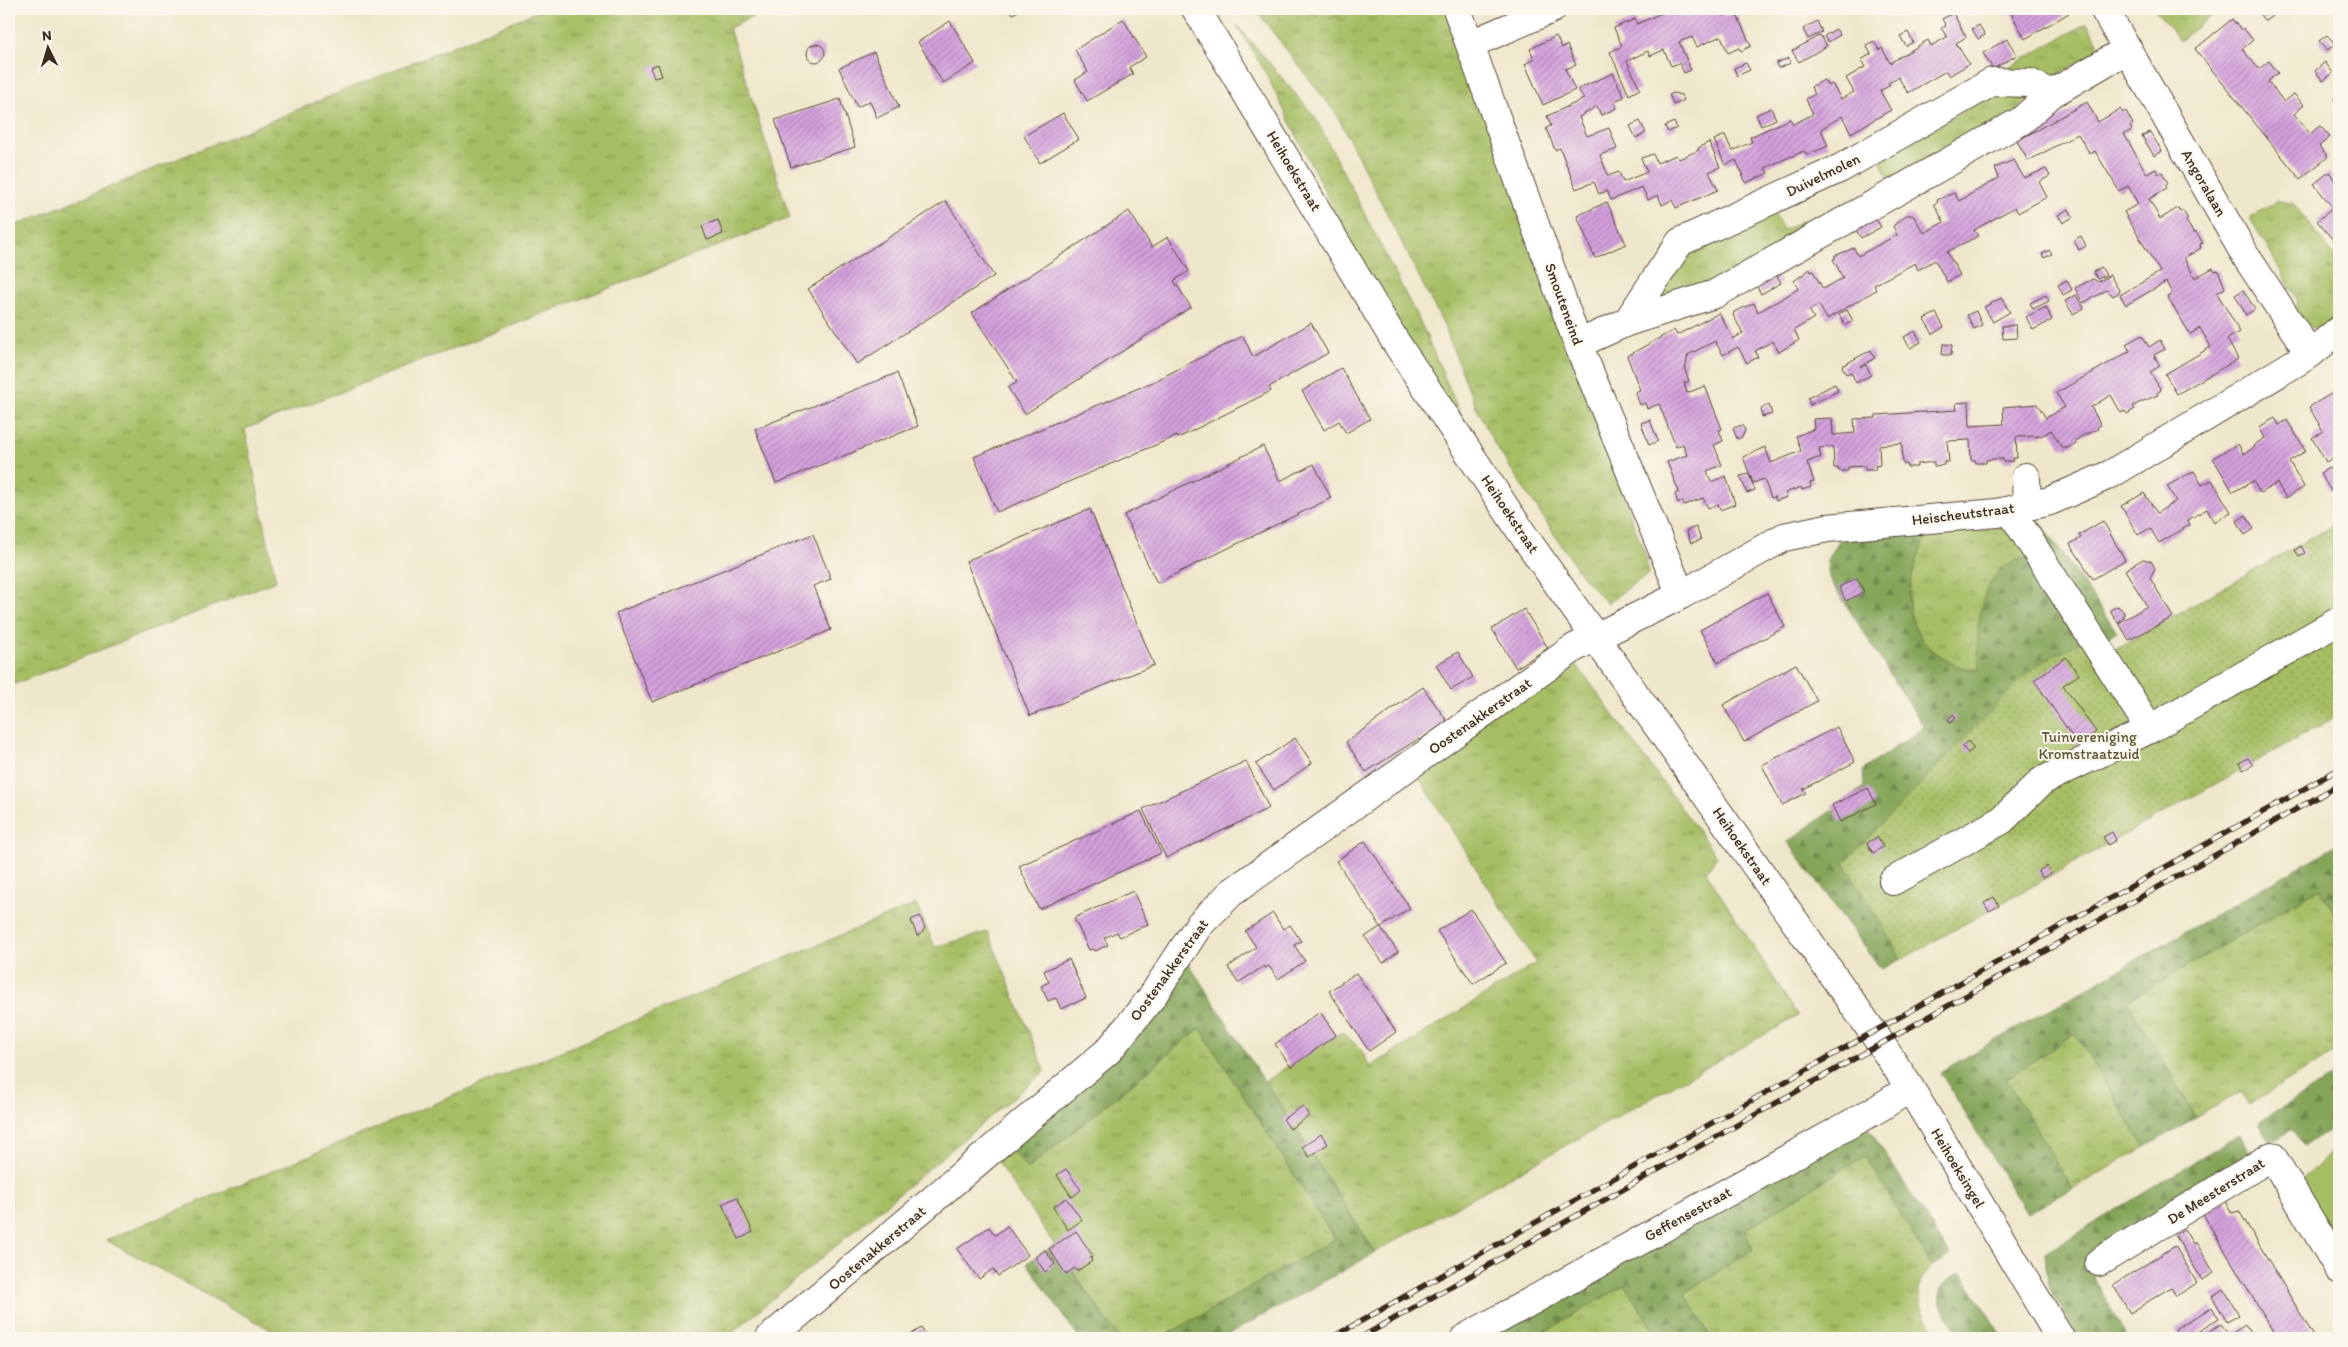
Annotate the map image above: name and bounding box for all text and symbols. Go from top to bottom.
north arrow [22,22,72,72]
text: N [41,27,52,44]
street label: Heihoekstraat [1263,127,1325,215]
street label: Angoralaan [2178,146,2230,220]
street label: Duivelmolen [1783,149,1863,201]
street label: Smouteneind [1541,261,1587,347]
street label: Heihoekstraat [1477,471,1543,557]
street label: Heischeutstraat [1911,499,2016,529]
street label: Oostenakkerstraat [1425,674,1535,758]
park label: Tuinvereniging Kromstraatzuid [2038,728,2140,763]
street label: Heihoekstraat [1709,804,1776,889]
street label: Oostenakkerstraat [1126,915,1212,1025]
street label: Heihoeksingel [1927,1125,1989,1212]
street label: De Meesterstraat [2164,1154,2268,1228]
street label: Geffensestraat [1641,1182,1735,1245]
street label: Oostenakkerstraat [825,1202,930,1294]

